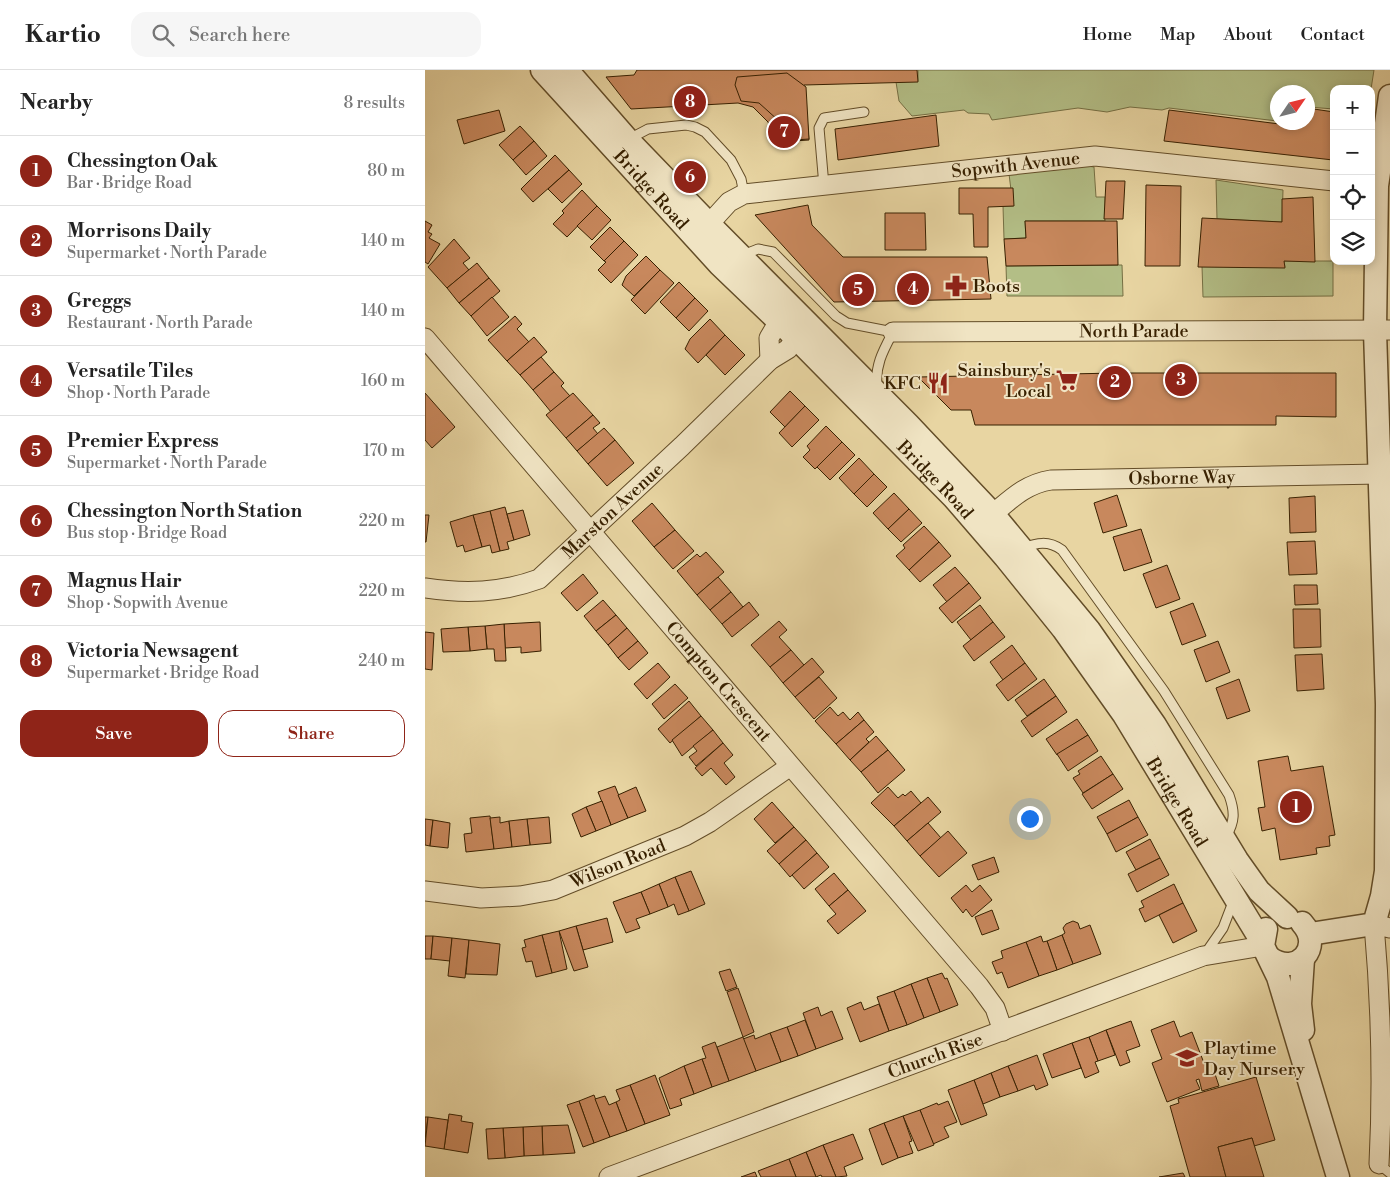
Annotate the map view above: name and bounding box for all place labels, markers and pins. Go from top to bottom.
pin: 8 [674,83,706,121]
pin: 7 [768,113,800,151]
pin: 6 [674,158,706,196]
pin: 4 [897,270,929,308]
pin: 5 [842,271,874,309]
pharmacy icon: Boots [943,273,969,299]
place label: Boots [972,275,1020,298]
place label: Sainsbury's Local [957,359,1052,403]
pin: 3 [1165,361,1197,399]
pin: 2 [1099,363,1131,401]
supermarket icon: Sainsbury's Local [1054,367,1080,393]
restaurant icon: KFC [925,370,951,396]
place label: KFC [884,372,921,395]
pin: 1 [1280,788,1312,826]
place label: Playtime Day Nursery [1204,1037,1305,1081]
school or university icon: Playtime Day Nursery [1174,1045,1200,1071]

